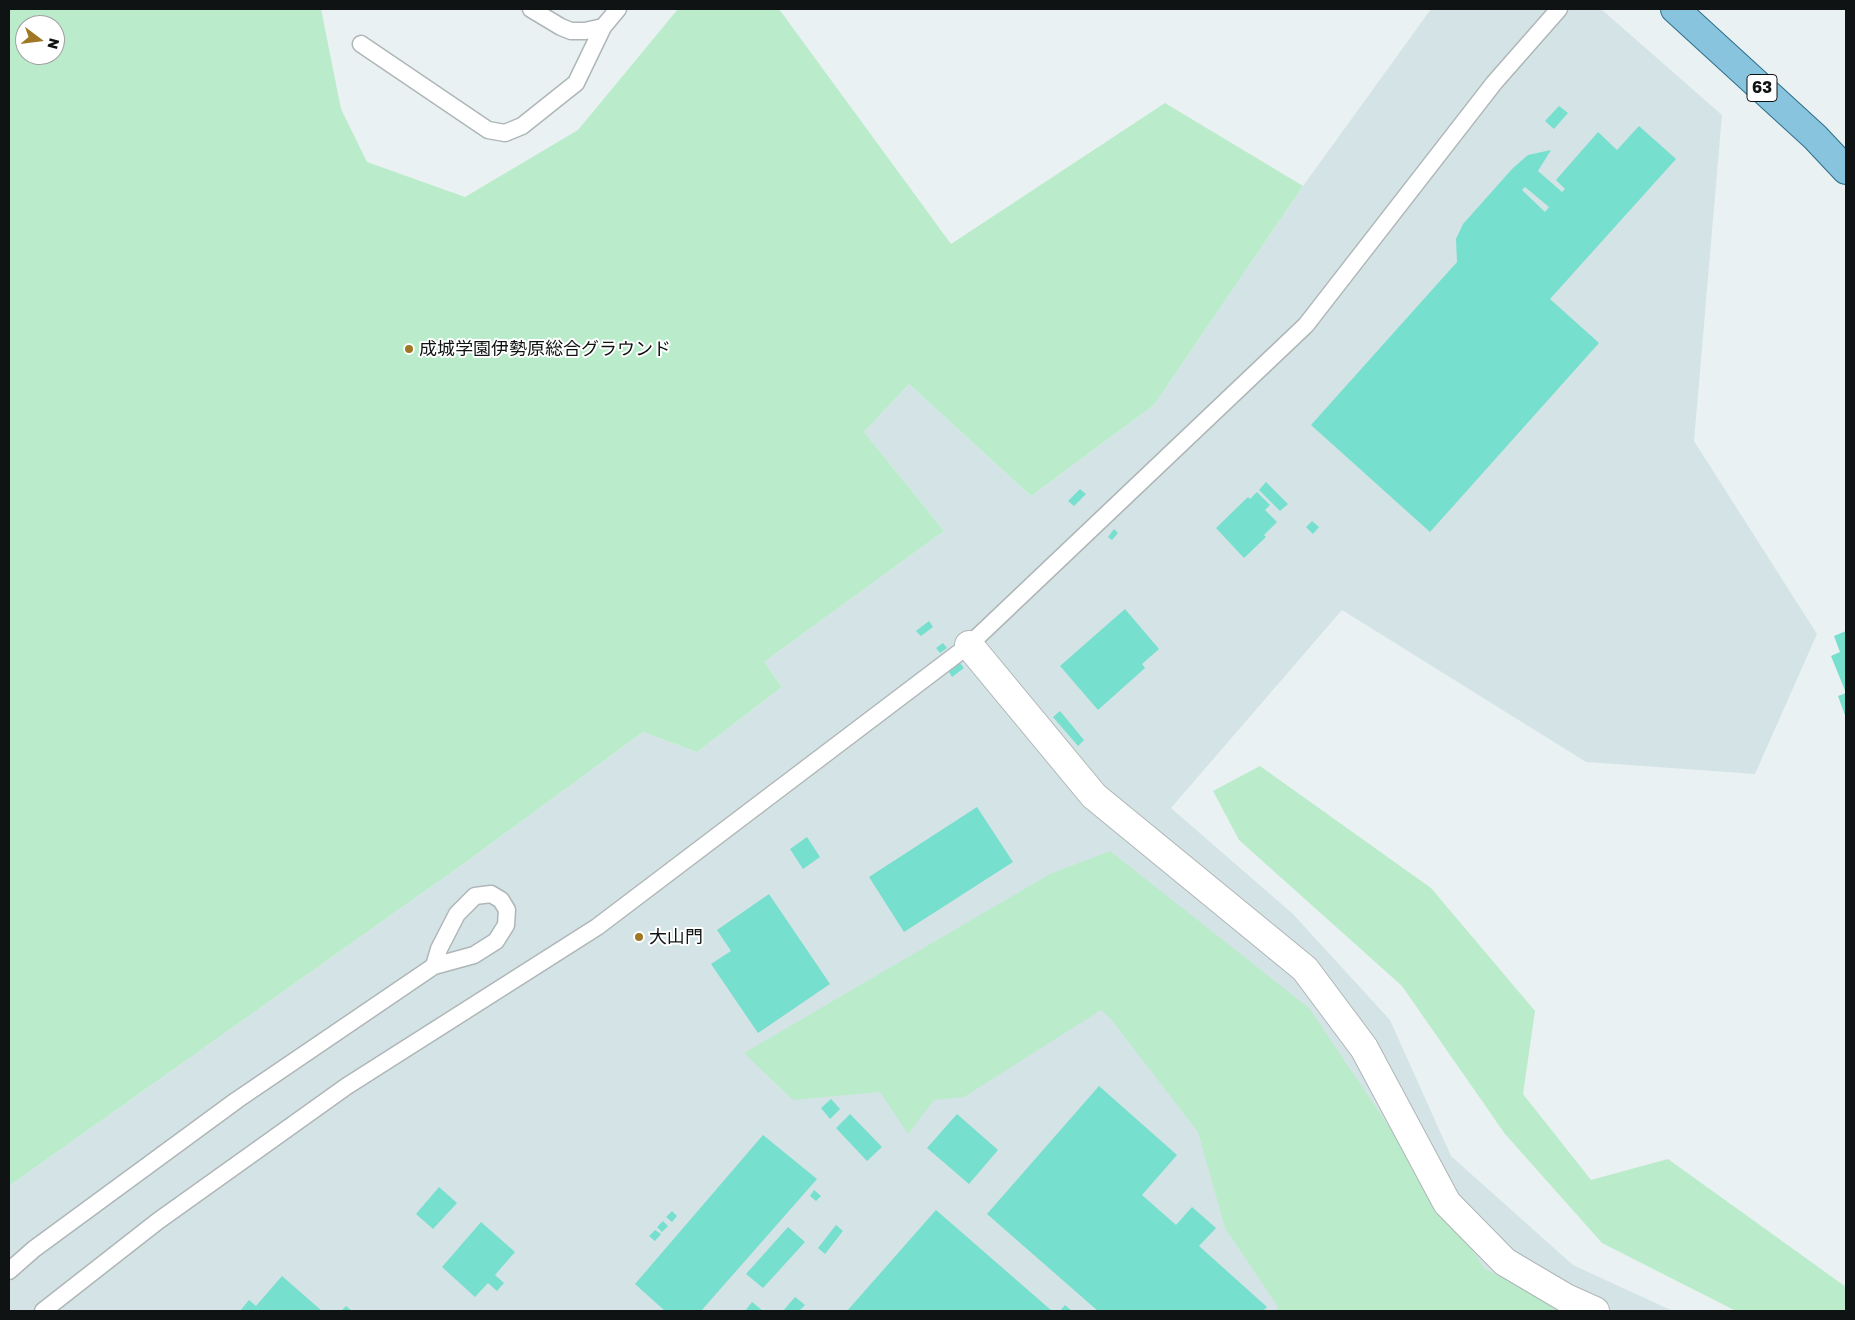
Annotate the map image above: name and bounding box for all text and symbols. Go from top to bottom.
north arrow [15,15,65,65]
text: N [44,36,64,51]
road number: 63 [1747,75,1777,102]
place label: 成城学園伊勢原総合グラウンド [419,338,671,360]
marker: 成城学園伊勢原総合グラウンド [403,343,415,355]
place label: 大山門 [649,926,703,948]
marker: 大山門 [633,931,645,943]

